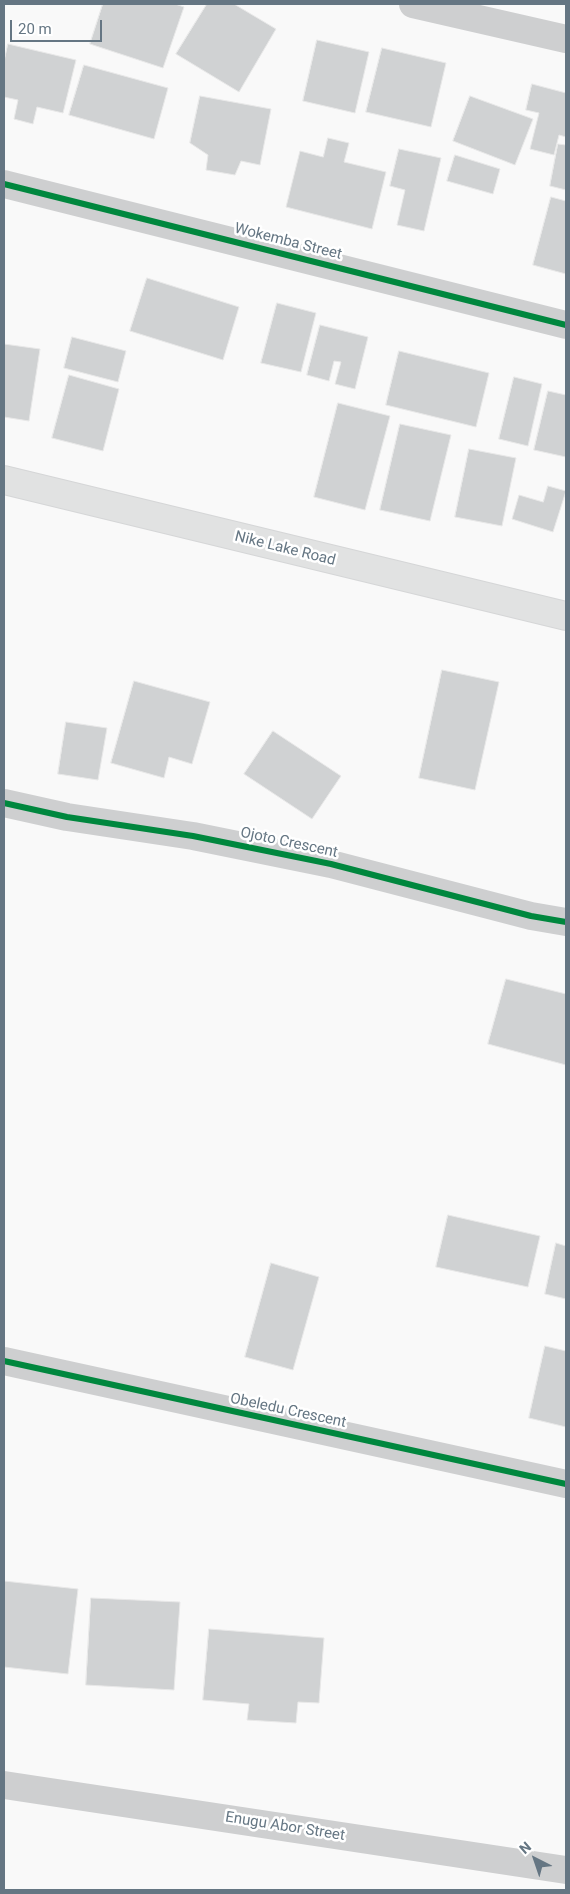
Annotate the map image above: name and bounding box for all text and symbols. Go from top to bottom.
scale bar [12,10,105,42]
text: 20 m [18,20,52,38]
street label: Wokemba Street [232,220,344,264]
street label: Nike Lake Road [233,528,337,570]
street label: Ojoto Crescent [239,824,339,862]
street label: Obeledu Crescent [228,1390,348,1432]
street label: Enugu Abor Street [224,1809,346,1845]
north arrow [510,1834,560,1884]
text: N [516,1838,534,1857]

